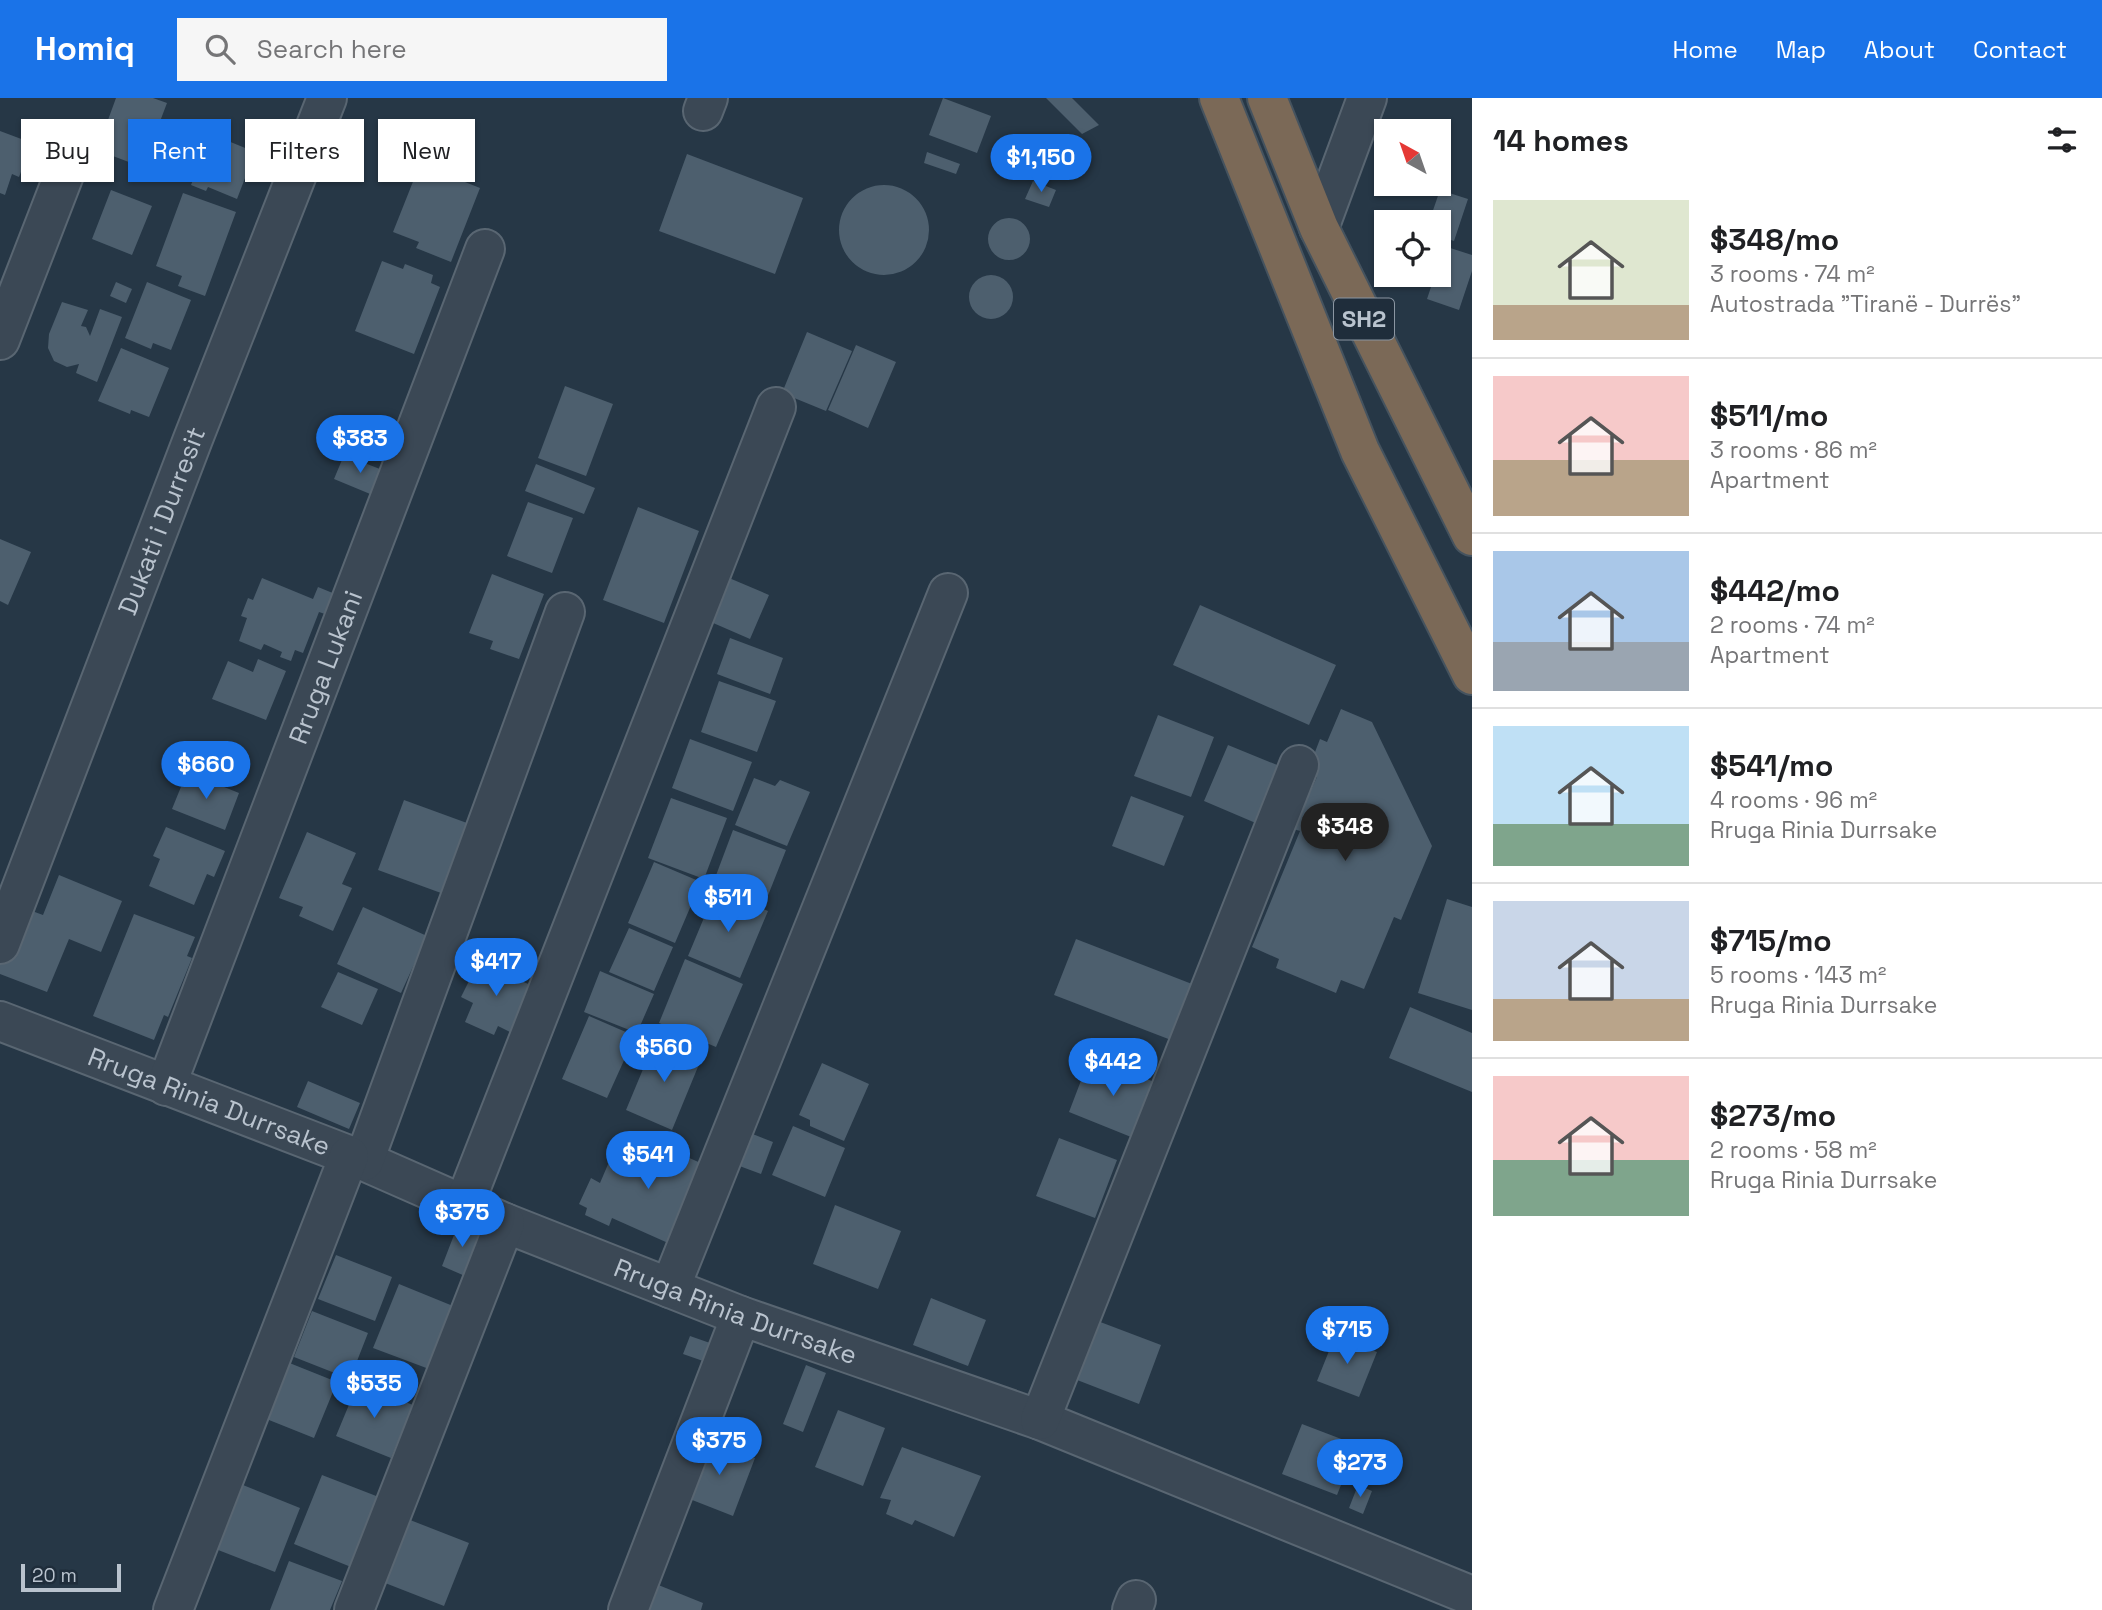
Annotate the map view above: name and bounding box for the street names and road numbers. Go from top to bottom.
road number: SH2 [1334,299,1394,340]
street label: Dukati i Durresit [110,422,213,620]
street label: Rruga Lukani [281,586,370,749]
street label: Rruga Rinia Durrsake [83,1039,335,1163]
street label: Rruga Rinia Durrsake [609,1251,862,1372]

